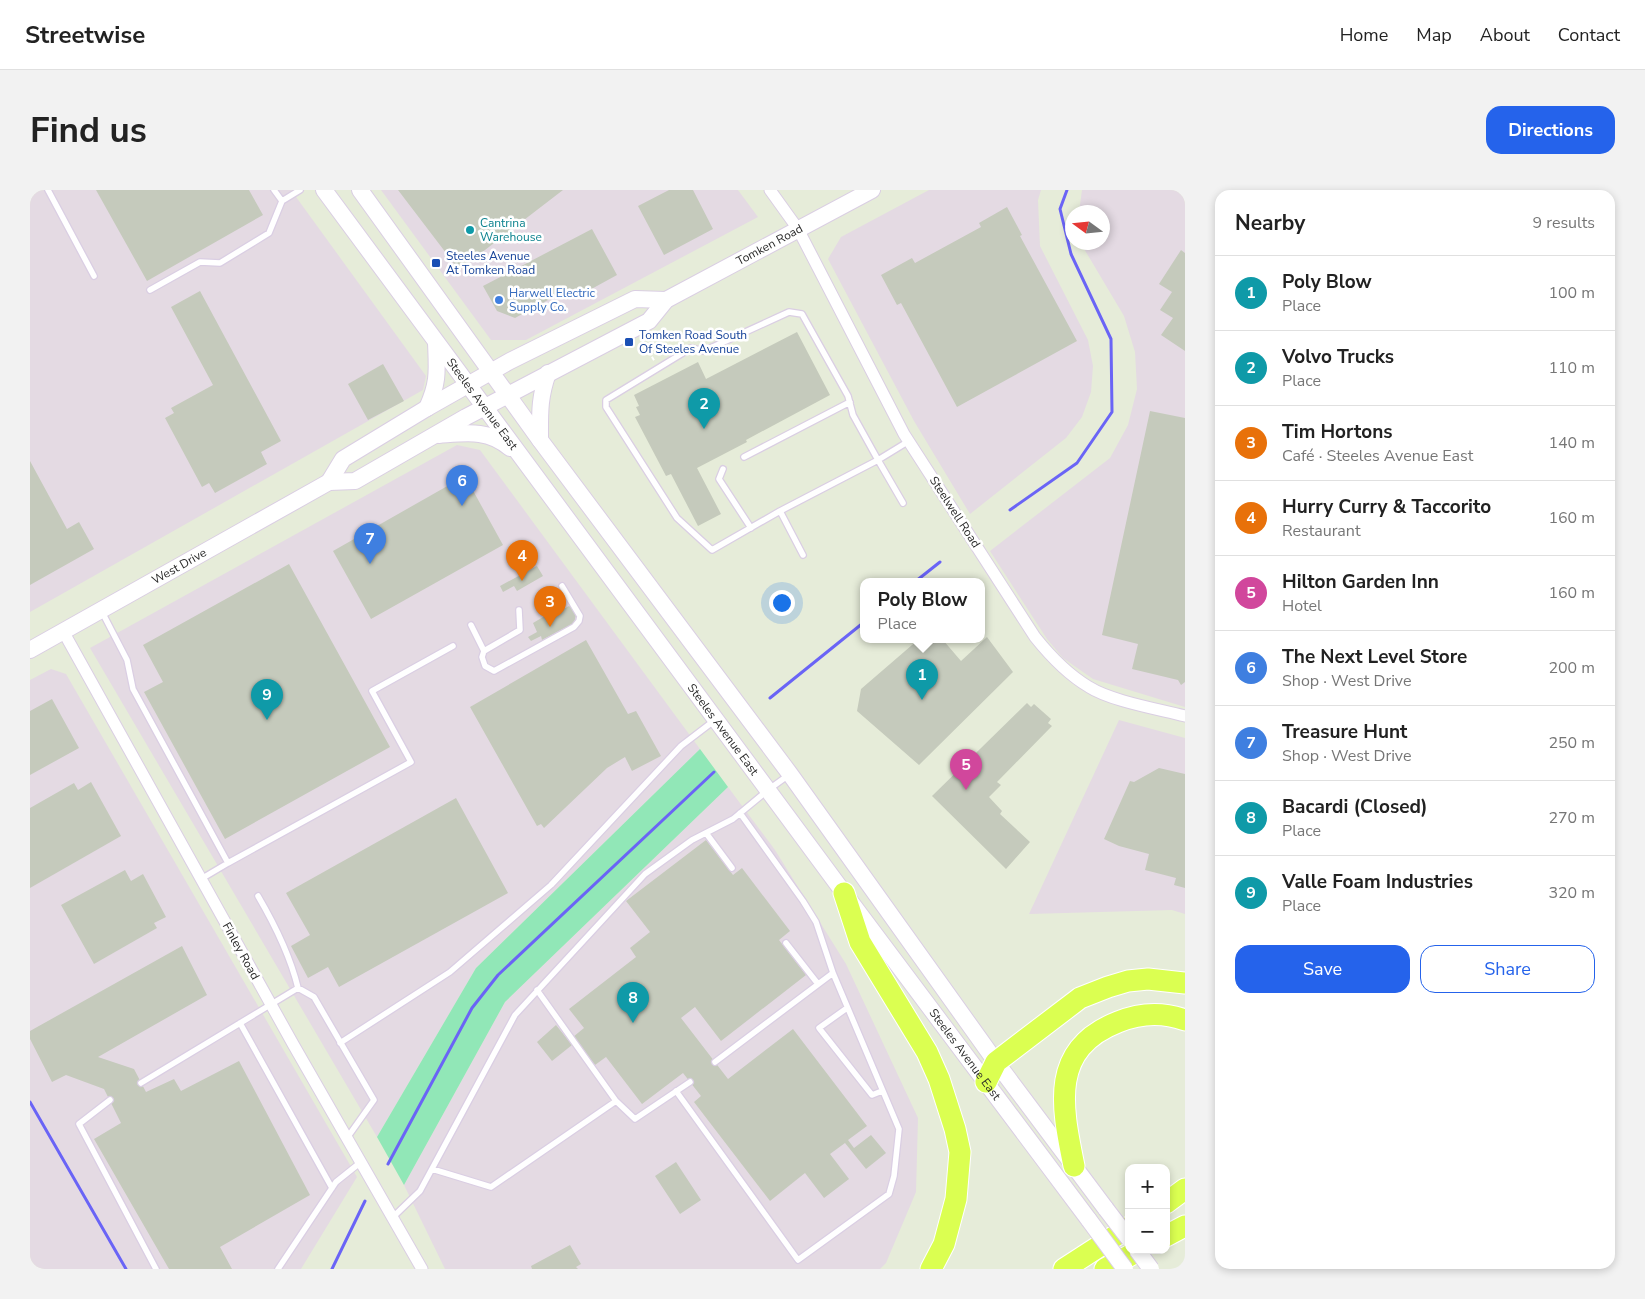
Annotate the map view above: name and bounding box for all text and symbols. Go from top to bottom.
text: Streetwise [25,19,145,51]
text: Home [1340,23,1388,47]
text: Map [1416,23,1452,47]
text: About [1480,23,1530,47]
text: Contact [1558,23,1620,47]
button: Directions [1486,106,1615,154]
text: Find us [30,107,147,154]
north arrow [1065,205,1110,250]
text: Nearby [1235,209,1305,237]
text: 9 results [1533,212,1595,234]
place label: Cantrina Warehouse [480,215,542,245]
street label: Tomken Road [733,220,806,269]
marker: Cantrina Warehouse [464,224,476,236]
place label: Steeles Avenue At Tomken Road [446,248,535,278]
marker: Steeles Avenue At Tomken Road [430,257,442,269]
text: Poly Blow [1282,269,1372,295]
text: 1 [1246,282,1256,304]
text: 100 m [1548,282,1595,304]
place label: Harwell Electric Supply Co. [509,285,595,315]
marker: Harwell Electric Supply Co. [493,294,505,306]
text: Place [1282,295,1321,317]
place label: Tomken Road South Of Steeles Avenue [639,327,747,357]
marker: Tomken Road South Of Steeles Avenue [623,336,635,348]
text: Volvo Trucks [1282,344,1394,370]
street label: Steeles Avenue East [443,355,522,454]
text: 2 [1246,357,1256,379]
text: 110 m [1548,357,1595,379]
text: Place [1282,370,1321,392]
pin: 2 [688,388,720,429]
text: Tim Hortons [1282,419,1393,445]
text: 3 [1246,432,1256,454]
text: 140 m [1548,432,1595,454]
text: Café · Steeles Avenue East [1282,445,1473,467]
pin: 6 [446,465,478,506]
street label: Steelwell Road [926,473,984,551]
text: Hurry Curry & Taccorito [1282,494,1491,520]
text: 4 [1246,507,1256,529]
text: 160 m [1548,507,1595,529]
text: Restaurant [1282,520,1361,542]
pin: 7 [354,523,386,564]
pin: 4 [506,540,538,581]
street label: West Drive [149,544,209,588]
text: Hilton Garden Inn [1282,569,1439,595]
popup [860,578,985,643]
text: 5 [1246,582,1256,604]
text: 160 m [1548,582,1595,604]
pin: 3 [534,586,566,627]
text: Poly Blow [878,587,967,613]
your location [769,590,795,616]
text: Hotel [1282,595,1322,617]
text: Place [878,613,917,635]
text: The Next Level Store [1282,644,1467,670]
text: 6 [1246,657,1256,679]
text: 200 m [1548,657,1595,679]
pin: 1 [906,659,938,700]
text: Shop · West Drive [1282,670,1412,692]
pin: 9 [251,679,283,720]
street label: Steeles Avenue East [684,680,763,779]
text: Treasure Hunt [1282,719,1407,745]
text: 7 [1246,732,1256,754]
text: 250 m [1548,732,1595,754]
text: Shop · West Drive [1282,745,1412,767]
pin: 5 [950,749,982,790]
text: Bacardi (Closed) [1282,794,1428,820]
text: 8 [1246,807,1256,829]
text: 270 m [1548,807,1595,829]
text: Place [1282,820,1321,842]
text: Valle Foam Industries [1282,869,1473,895]
text: 9 [1246,882,1256,904]
text: 320 m [1548,882,1595,904]
text: Place [1282,895,1321,917]
street label: Finley Road [219,920,263,982]
button: Save [1235,945,1410,993]
button: Share [1420,945,1595,993]
pin: 8 [617,982,649,1023]
street label: Steeles Avenue East [925,1005,1005,1104]
map controls [1125,1164,1170,1254]
button: + [1125,1164,1170,1209]
button: − [1125,1209,1170,1254]

